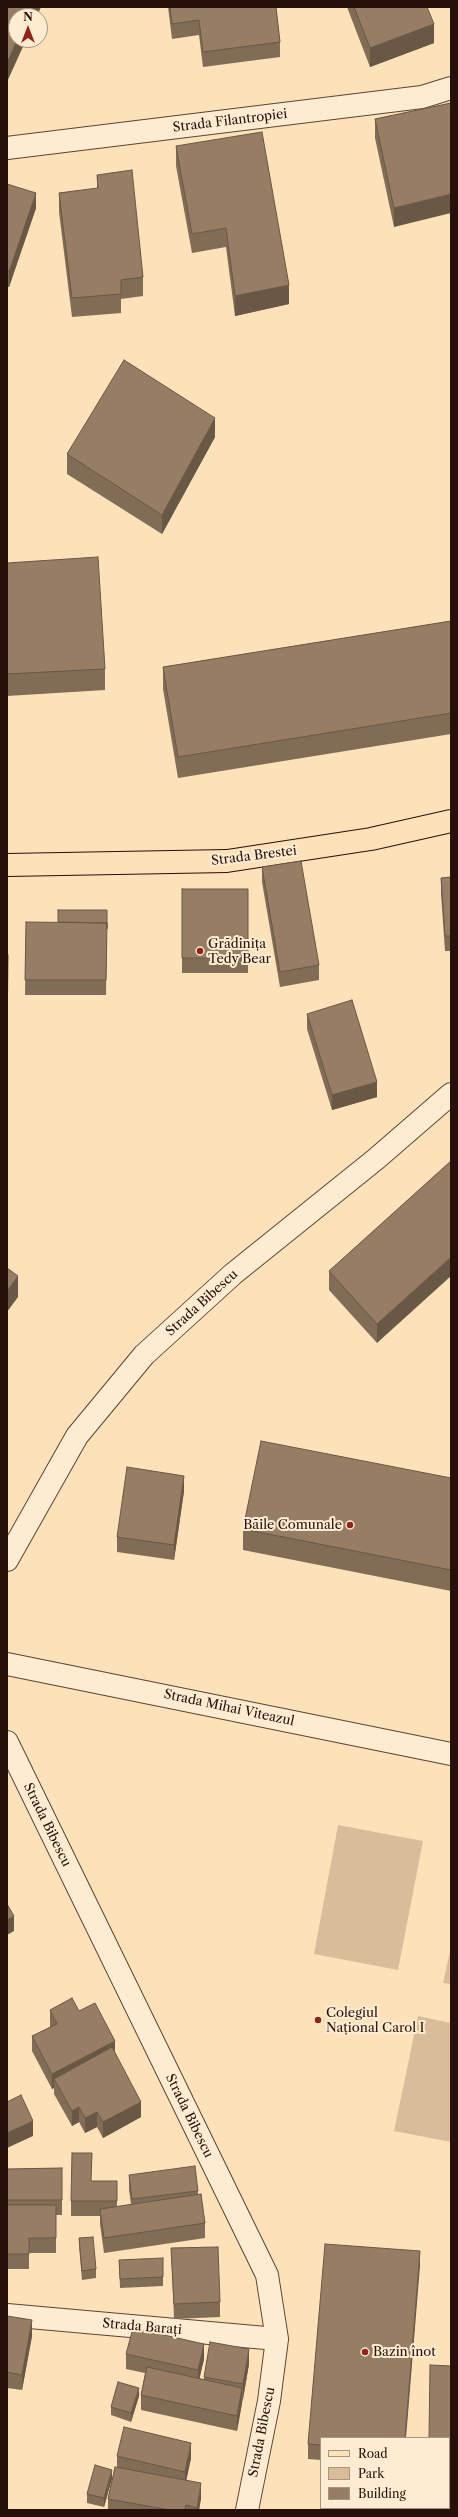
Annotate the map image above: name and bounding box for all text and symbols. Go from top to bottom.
north arrow [8,8,48,48]
text: N [23,10,33,24]
street label: Strada Filantropiei [172,106,288,136]
street label: Strada Brestei [210,843,298,869]
place label: Grădinița Tedy Bear [208,936,271,967]
marker: Grădinița Tedy Bear [195,946,205,956]
street label: Strada Bibescu [163,1267,241,1339]
place label: Băile Comunale [243,1517,342,1533]
marker: Băile Comunale [345,1520,355,1530]
street label: Strada Mihai Viteazul [162,1687,296,1729]
street label: Strada Bibescu [20,1780,74,1870]
place label: Colegiul Național Carol I [326,2005,424,2036]
marker: Colegiul Național Carol I [313,2015,323,2025]
street label: Strada Bibescu [162,2071,216,2161]
street label: Strada Barați [102,2316,182,2338]
place label: Bazin înot [373,2344,436,2360]
marker: Bazin înot [360,2347,370,2357]
street label: Strada Bibescu [246,2386,278,2478]
legend [320,2437,450,2509]
text: Road [358,2446,388,2461]
text: Park [358,2466,384,2481]
text: Building [358,2486,406,2501]

